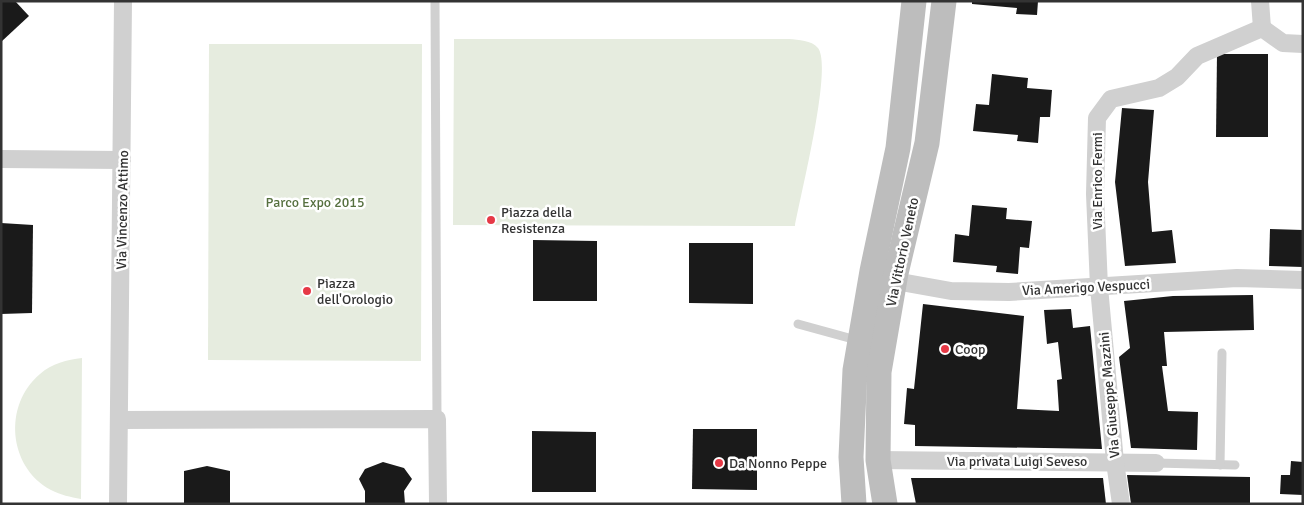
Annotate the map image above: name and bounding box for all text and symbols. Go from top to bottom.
street label: Via Enrico Fermi [1089,132,1106,230]
street label: Via Vincenzo Attimo [113,150,132,270]
park label: Parco Expo 2015 [266,194,364,211]
street label: Via Vittorio Veneto [883,196,922,308]
place label: Piazza della Resistenza [501,204,572,237]
marker: Piazza della Resistenza [485,214,497,226]
place label: Piazza dell'Orologio [317,275,393,308]
street label: Via Amerigo Vespucci [1022,276,1151,299]
marker: Piazza dell'Orologio [301,285,313,297]
street label: Via Giuseppe Mazzini [1096,331,1123,459]
place label: Coop [955,341,985,358]
marker: Coop [939,343,951,355]
street label: Via privata Luigi Seveso [947,453,1087,470]
place label: Da Nonno Peppe [729,455,827,472]
marker: Da Nonno Peppe [713,457,725,469]

